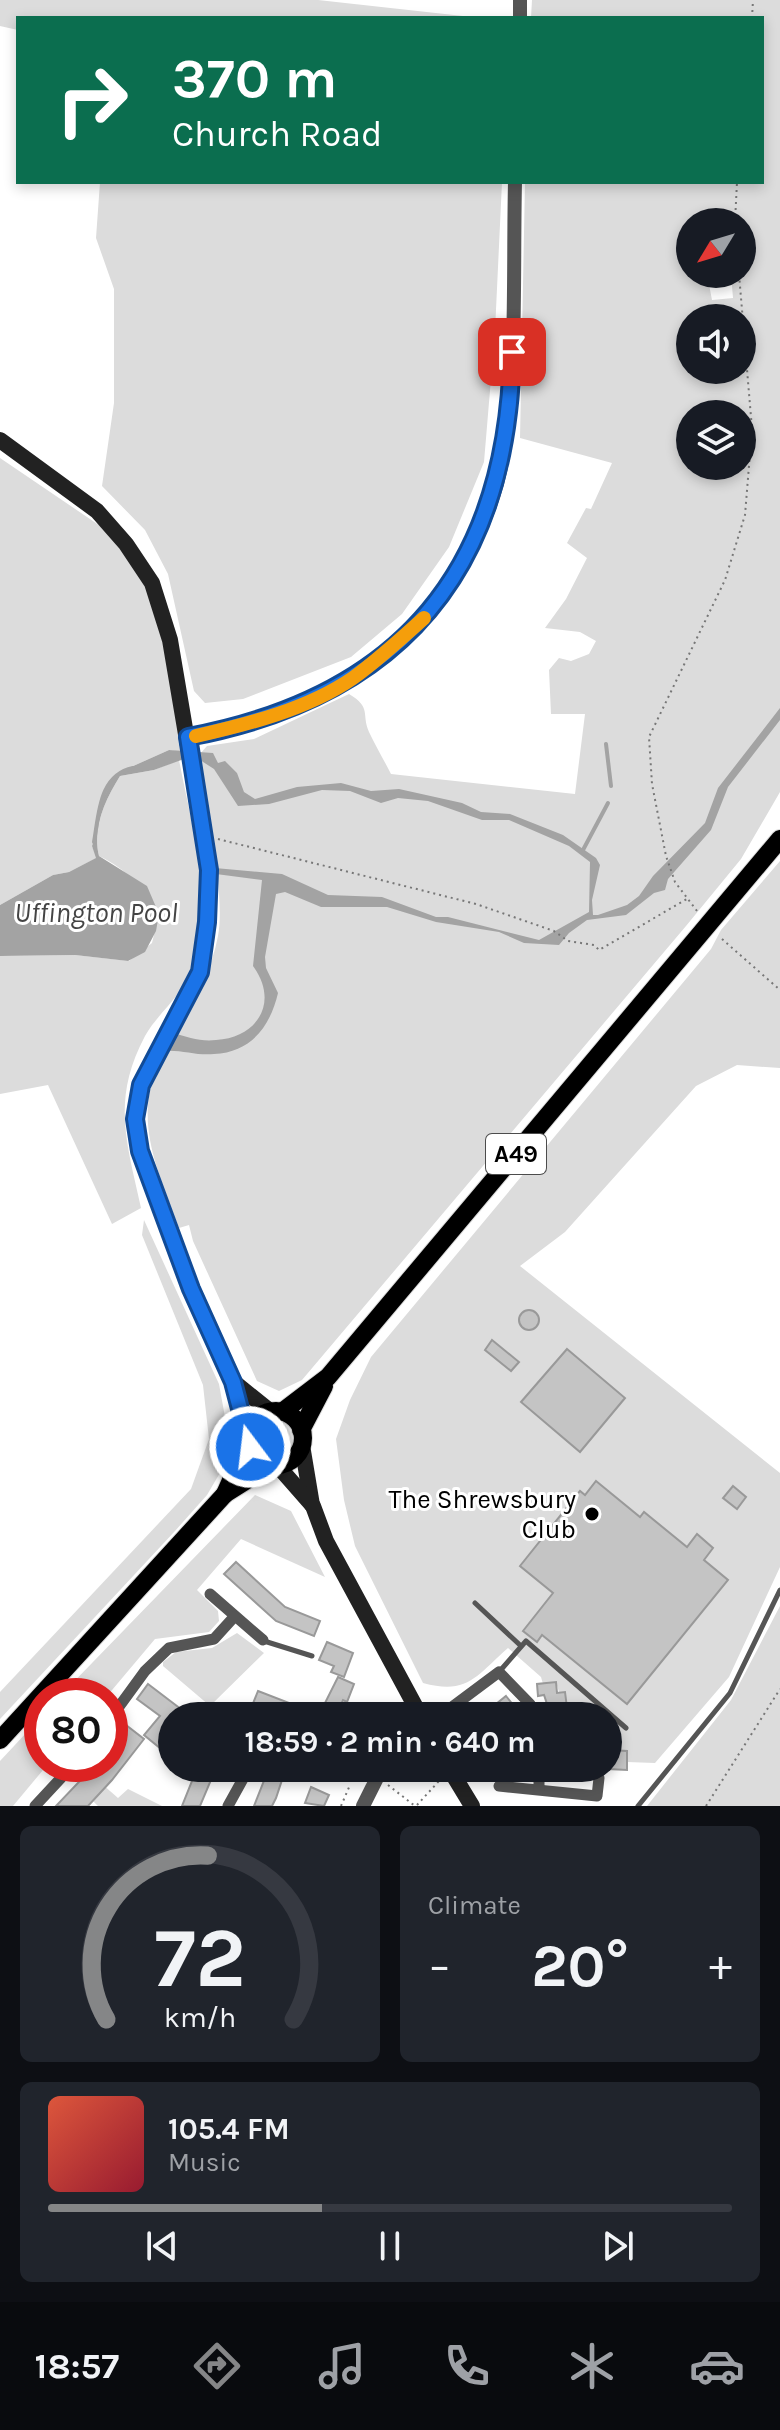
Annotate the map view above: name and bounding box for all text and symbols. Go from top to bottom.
text: 370 m [172,46,337,111]
icon: right [40,48,144,152]
text: Church Road [172,113,382,155]
north arrow [676,208,756,288]
map controls [676,208,756,480]
button: sound [676,304,756,384]
pin [478,318,546,386]
icon: arrive [490,330,534,374]
button: layers [676,400,756,480]
water label: Uffington Pool [14,896,178,929]
road number: A49 [486,1134,546,1174]
position arrow [208,1405,292,1489]
place label: The Shrewsbury Club [388,1484,576,1545]
marker: The Shrewsbury Club [583,1505,601,1523]
speed limit sign: 80 [24,1678,128,1782]
text: 18:59 · 2 min · 640 m [244,1724,536,1760]
text: Climate [428,1890,521,1921]
text: 72 [154,1910,246,2007]
text: 20° [531,1931,629,2001]
text: − [428,1940,451,1991]
text: + [709,1940,732,1991]
text: km/h [164,2001,236,2034]
text: 105.4 FM [168,2111,290,2147]
text: Music [168,2147,241,2178]
icon: previous [140,2224,184,2268]
icon: pause [368,2224,412,2268]
icon: next [596,2224,640,2268]
icon: directions [189,2338,245,2394]
icon: music [314,2338,370,2394]
icon: phone [439,2338,495,2394]
icon: climate [564,2338,620,2394]
icon: car [689,2338,745,2394]
text: 18:57 [35,2345,119,2387]

